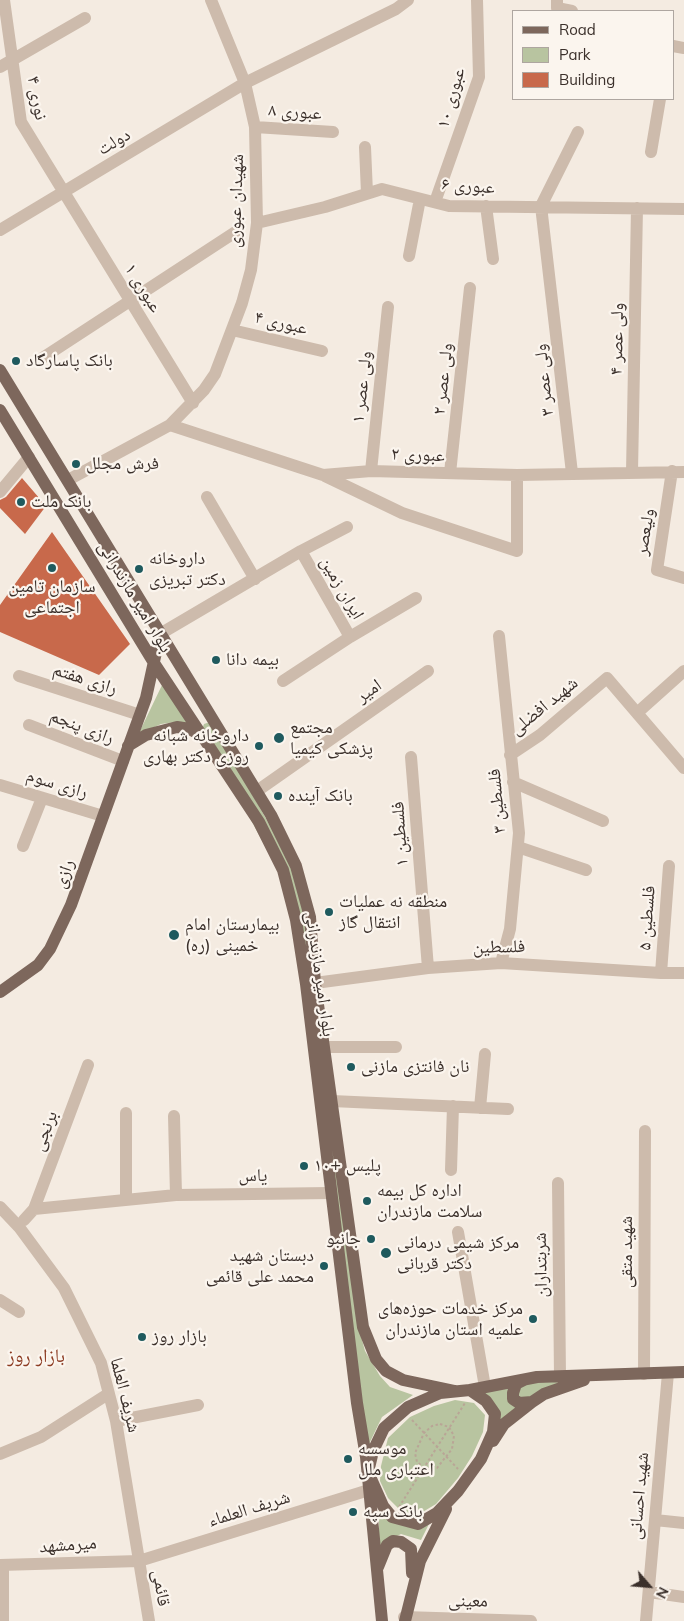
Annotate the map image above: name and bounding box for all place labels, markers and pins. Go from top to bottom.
place label: بانک پاسارگاد [26,350,113,372]
marker: بانک پاسارگاد [10,355,22,367]
place label: فرش مجلل [86,453,159,475]
marker: فرش مجلل [70,458,82,470]
place label: بانک ملت [31,491,91,513]
marker: بانک ملت [15,496,27,508]
place label: داروخانه دکتر تبریزی [149,548,226,590]
marker: سازمان تامین اجتماعی [46,562,58,574]
marker: داروخانه دکتر تبریزی [133,563,145,575]
place label: سازمان تامین اجتماعی [8,576,96,618]
place label: بیمه دانا [226,649,279,671]
marker: بیمه دانا [210,654,222,666]
place label: مجتمع پزشکی کیمیا [290,717,373,760]
place label: داروخانه شبانه روزی دکتر بهاری [143,725,249,768]
marker: مجتمع پزشکی کیمیا [272,731,286,745]
marker: داروخانه شبانه روزی دکتر بهاری [253,740,265,752]
place label: بانک آینده [288,785,353,807]
marker: بانک آینده [272,790,284,802]
place label: منطقه نه عملیات انتقال گاز [339,891,447,934]
marker: منطقه نه عملیات انتقال گاز [323,906,335,918]
place label: بیمارستان امام خمینی (ره) [185,914,279,956]
marker: بیمارستان امام خمینی (ره) [167,928,181,942]
place label: نان فانتزی مازنی [361,1056,469,1078]
marker: نان فانتزی مازنی [345,1061,357,1073]
place label: پلیس +١٠ [314,1155,381,1177]
marker: پلیس +١٠ [298,1160,310,1172]
place label: اداره کل بیمه سلامت مازندران [377,1180,482,1222]
marker: اداره کل بیمه سلامت مازندران [361,1195,373,1207]
place label: جانبو [326,1228,361,1250]
place label: مرکز شیمی درمانی دکتر قربانی [397,1232,519,1274]
marker: جانبو [365,1233,377,1245]
place label: دبستان شهید محمد علی قائمی [206,1245,314,1288]
marker: مرکز شیمی درمانی دکتر قربانی [379,1246,393,1260]
marker: دبستان شهید محمد علی قائمی [318,1260,330,1272]
place label: مرکز خدمات حوزه‌های علمیه استان مازندران [378,1298,523,1340]
marker: مرکز خدمات حوزه‌های علمیه استان مازندران [527,1313,539,1325]
place label: بازار روز [152,1326,207,1348]
marker: بازار روز [136,1331,148,1343]
place label: موسسه اعتباری ملل [358,1438,434,1480]
marker: موسسه اعتباری ملل [342,1453,354,1465]
place label: بانک سپه [363,1501,423,1523]
marker: بانک سپه [347,1506,359,1518]

